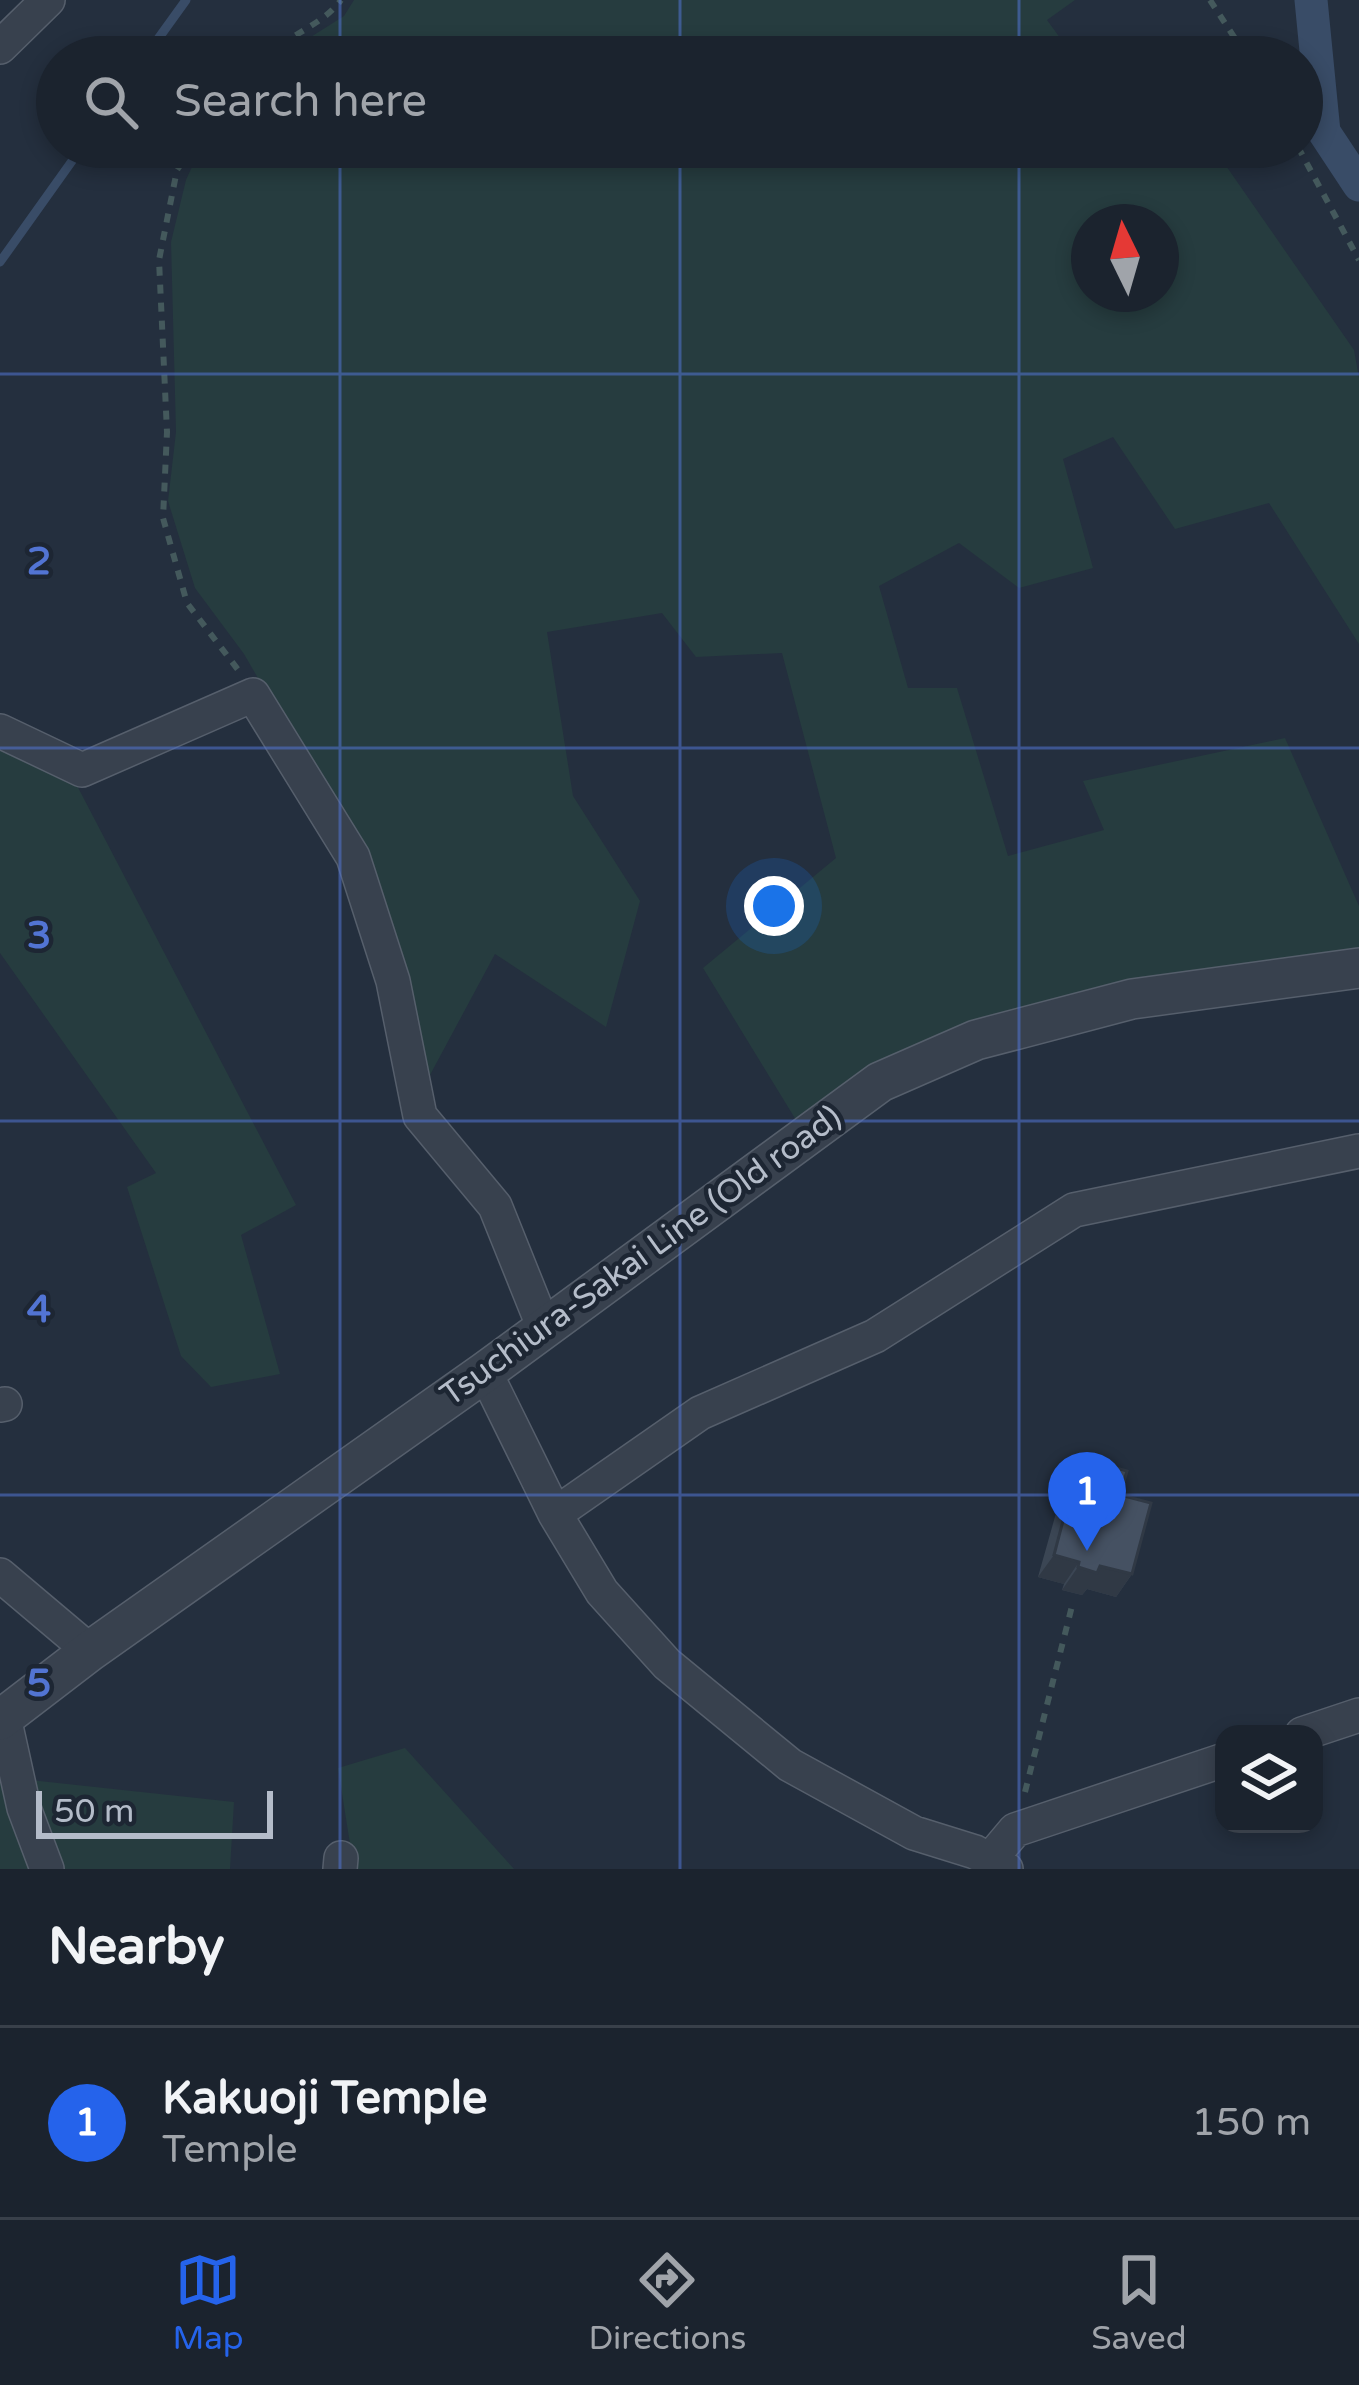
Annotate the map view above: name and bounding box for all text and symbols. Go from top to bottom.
search box [36,36,1323,168]
icon: search [78,69,144,135]
text: Search here [174,75,427,129]
north arrow [1071,204,1179,312]
text: 2 [27,538,51,585]
your location [744,876,804,936]
text: 3 [27,912,51,959]
street label: Tsuchiura-Sakai Line (Old road) [433,1098,849,1414]
text: 4 [27,1286,51,1333]
pin: 1 [1048,1452,1126,1551]
text: 5 [27,1660,51,1707]
map controls [1215,1725,1323,1833]
button: layers [1215,1725,1323,1833]
scale bar [36,1785,273,1838]
text: 50 m [54,1792,134,1831]
text: Nearby [48,1916,225,1978]
text: Kakuoji Temple [162,2072,487,2126]
text: 1 [75,2099,99,2146]
text: 150 m [1192,2099,1311,2146]
text: Temple [162,2126,298,2173]
tab: Map [172,2247,244,2358]
tab: Directions [588,2247,746,2358]
tab: Saved [1091,2247,1187,2358]

